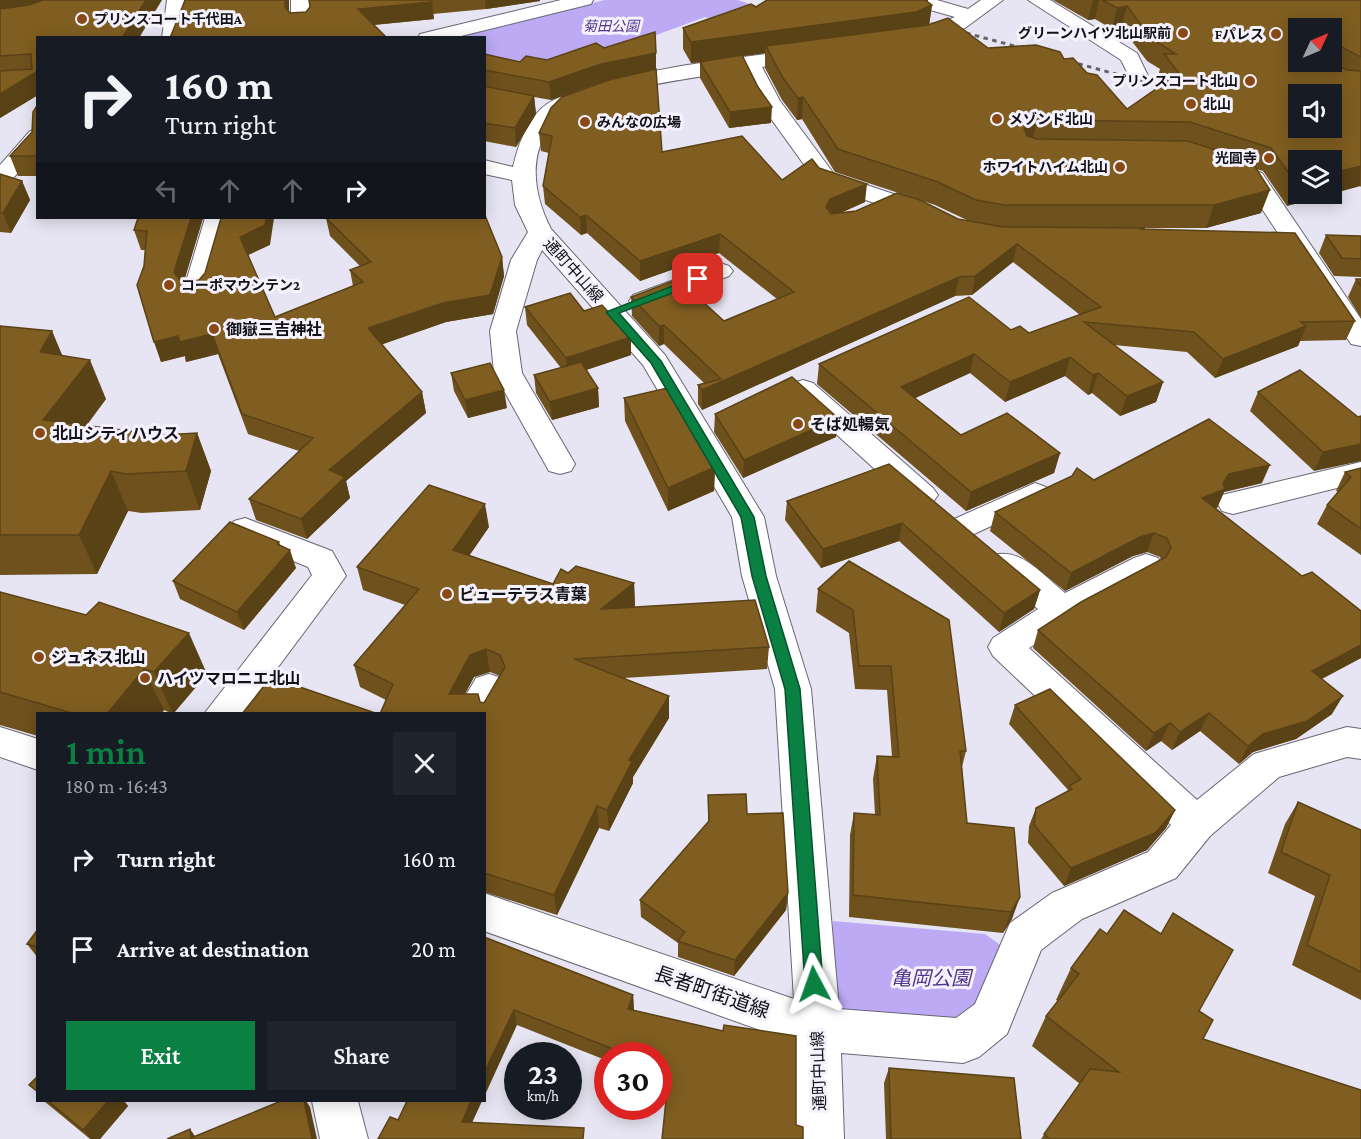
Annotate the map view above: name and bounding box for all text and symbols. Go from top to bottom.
place label: プリンスコート千代田A [94,11,243,27]
marker: プリンスコート千代田A [75,12,89,26]
park label: 菊田公園 [583,18,641,34]
north arrow [1288,18,1342,72]
map controls [1288,18,1342,204]
place label: グリーンハイツ北山駅前 [1018,25,1171,41]
marker: グリーンハイツ北山駅前 [1176,26,1190,40]
place label: Fパレス [1215,26,1264,42]
marker: Fパレス [1269,27,1283,41]
icon: right [66,60,144,138]
text: 160 m [165,61,273,108]
place label: プリンスコート北山 [1112,73,1238,89]
marker: プリンスコート北山 [1243,74,1257,88]
button: sound [1288,84,1342,138]
place label: 北山 [1203,96,1231,112]
marker: 北山 [1184,97,1198,111]
text: Turn right [165,110,276,140]
place label: メゾンド北山 [1009,111,1093,127]
marker: メゾンド北山 [990,112,1004,126]
place label: みんなの広場 [597,114,681,130]
marker: みんなの広場 [578,115,592,129]
place label: 光圓寺 [1215,150,1257,166]
button: layers [1288,150,1342,204]
marker: 光圓寺 [1262,151,1276,165]
place label: ホワイトハイム北山 [983,159,1108,175]
marker: ホワイトハイム北山 [1113,160,1127,174]
icon: left [150,174,183,207]
icon: ahead [213,174,246,207]
icon: ahead [276,174,309,207]
icon: right [339,174,372,207]
street label: 通町中山線 [541,235,607,306]
pin [672,253,723,304]
icon: arrive [681,262,714,295]
place label: コーポマウンテン2 [181,277,300,293]
marker: コーポマウンテン2 [162,278,176,292]
place label: 御嶽三吉神社 [226,320,322,338]
marker: 御嶽三吉神社 [207,322,221,336]
place label: そば処暢気 [810,416,890,433]
marker: そば処暢気 [791,417,805,431]
place label: 北山シティハウス [52,425,179,442]
marker: 北山シティハウス [33,426,47,440]
place label: ビューテラス青葉 [459,586,587,603]
marker: ビューテラス青葉 [440,587,454,601]
place label: ジュネス北山 [51,649,146,666]
marker: ジュネス北山 [32,650,46,664]
place label: ハイツマロニエ北山 [157,670,301,687]
marker: ハイツマロニエ北山 [138,671,152,685]
text: 1 min [66,732,146,772]
button: close [393,732,456,795]
text: 180 m · 16:43 [66,775,168,797]
icon: right [66,843,99,876]
text: Turn right [117,847,215,872]
text: 160 m [403,847,456,872]
icon: arrive [66,933,99,966]
text: Arrive at destination [117,937,309,962]
text: 20 m [411,937,456,962]
position arrow [782,952,846,1016]
street label: 長者町街道線 [652,962,772,1022]
park label: 亀岡公園 [891,967,974,989]
button: Exit [66,1021,255,1090]
button: Share [267,1021,456,1090]
street label: 通町中山線 [809,1031,828,1111]
speed limit sign: 30 [594,1042,672,1120]
text: 23 [528,1057,558,1090]
text: km/h [527,1088,559,1104]

